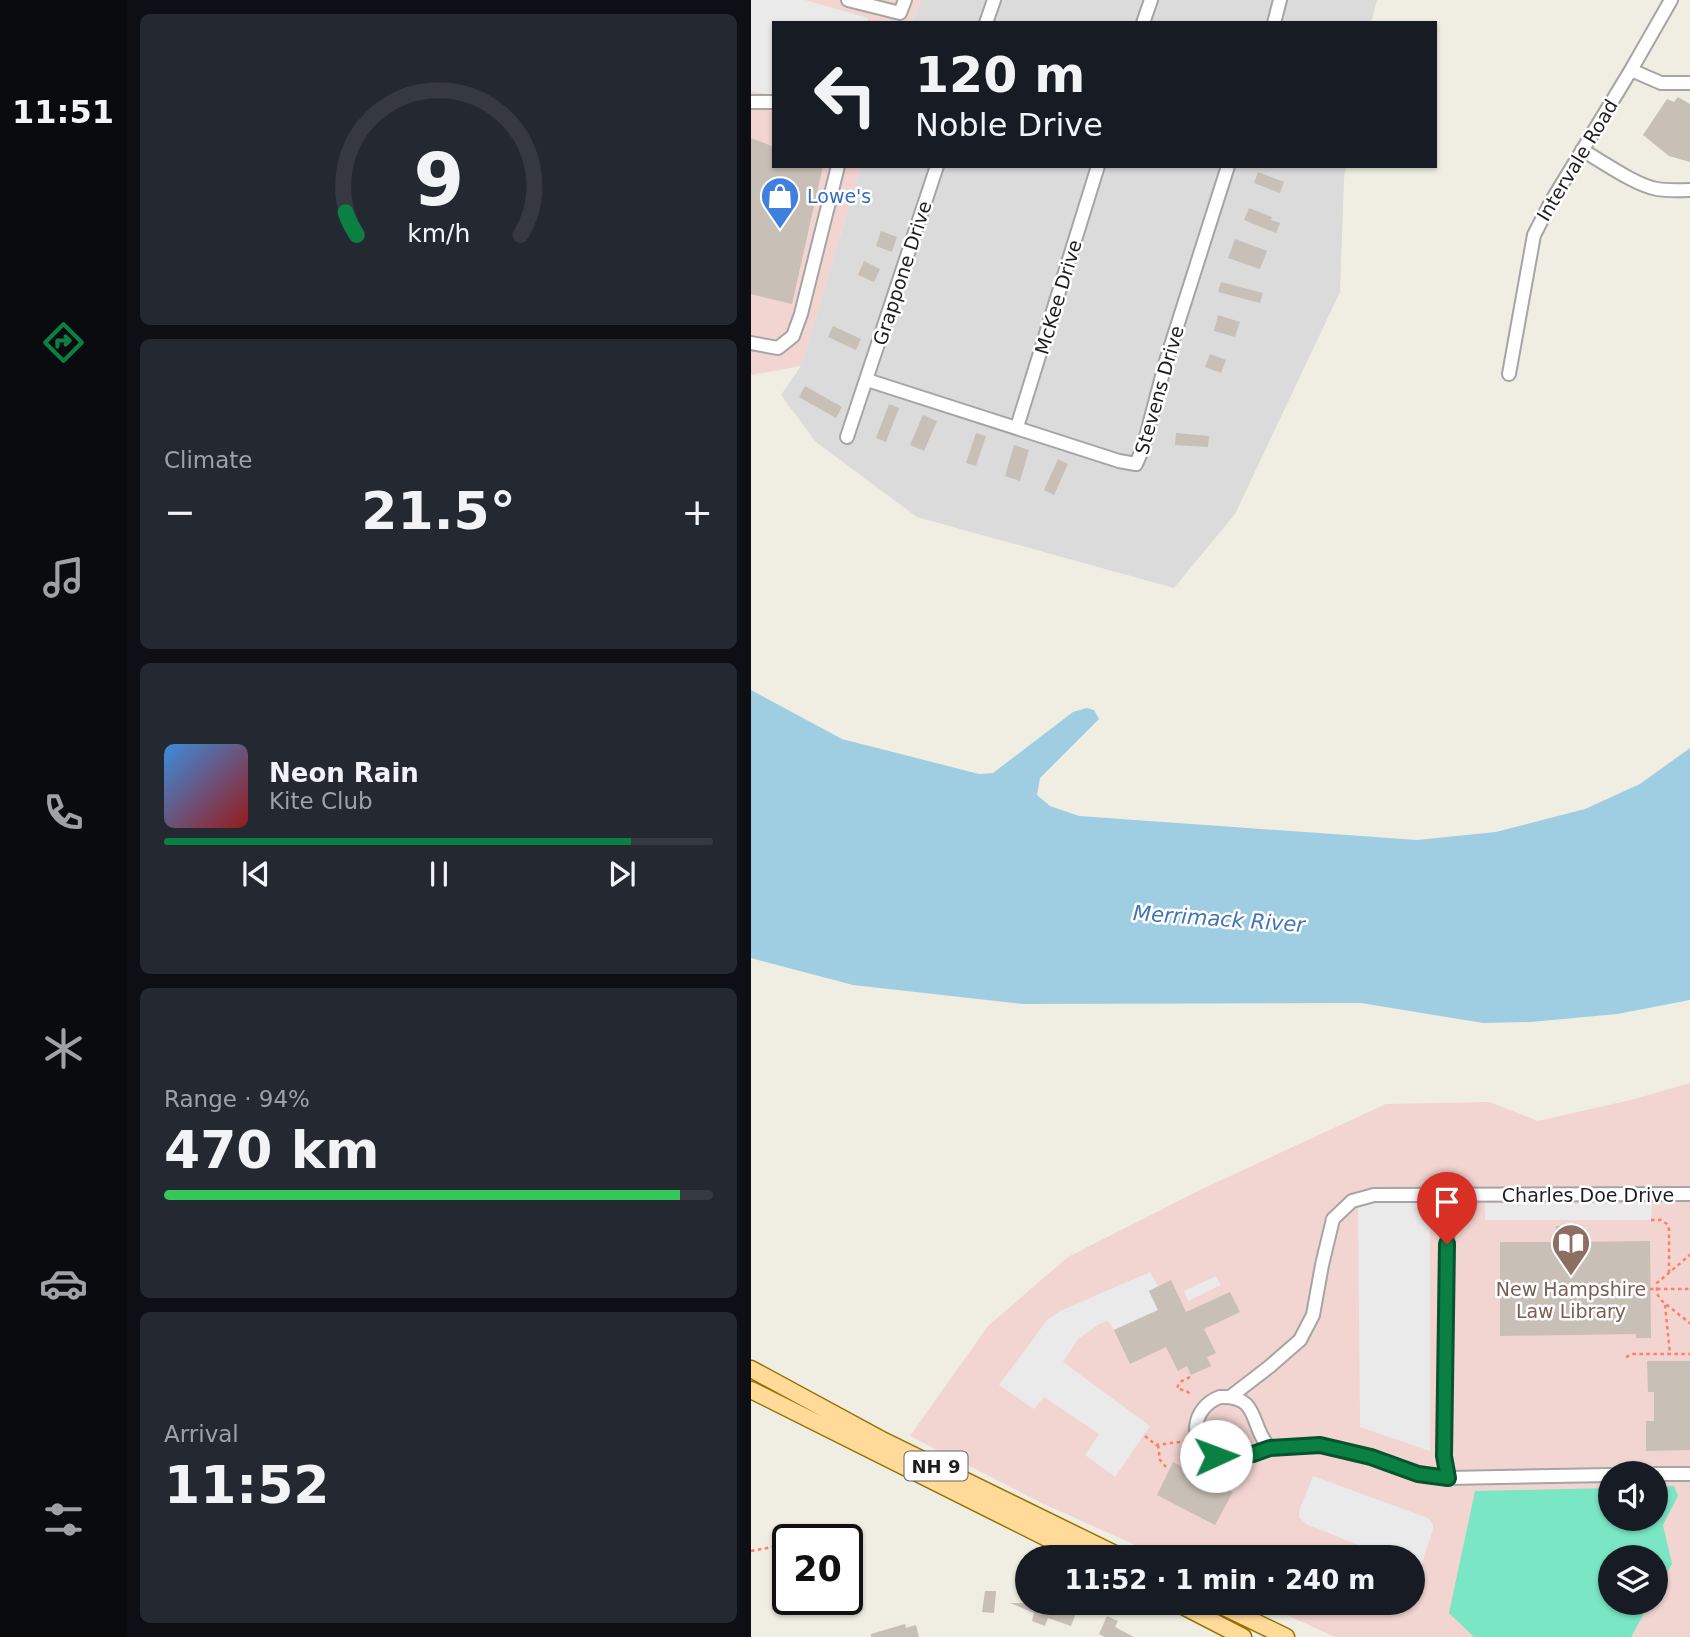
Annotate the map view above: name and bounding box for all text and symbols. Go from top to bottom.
text: 120 m [915,47,1085,104]
icon: left [800,49,891,140]
text: 11:51 [12,93,114,131]
street label: Intervale Road [1532,95,1622,225]
text: Noble Drive [915,106,1103,144]
text: 9 [413,138,464,223]
shop icon: Lowe's [759,175,801,230]
place label: Lowe's [807,185,871,207]
street label: Grappone Drive [868,198,936,348]
text: km/h [407,219,470,248]
street label: McKee Drive [1030,237,1086,357]
icon: directions [39,318,88,367]
street label: Stevens Drive [1130,323,1188,457]
text: Climate [164,447,253,473]
text: 21.5° [361,481,516,541]
text: − [164,490,196,534]
text: + [681,490,713,534]
icon: music [39,553,88,602]
text: Neon Rain [269,758,419,788]
icon: phone [39,788,88,837]
text: Kite Club [269,788,373,814]
icon: previous [237,855,275,893]
icon: pause [420,855,458,893]
icon: next [603,855,641,893]
water label: Merrimack River [1132,901,1307,937]
icon: climate [39,1024,88,1073]
text: Range · 94% [164,1086,310,1112]
text: 470 km [164,1120,379,1180]
pin [1417,1172,1477,1244]
icon: arrive [1428,1183,1466,1221]
street label: Charles Doe Drive [1502,1184,1674,1206]
library icon: New Hampshire Law Library [1550,1222,1592,1277]
icon: car [39,1259,88,1308]
place label: New Hampshire Law Library [1496,1278,1646,1322]
position arrow [1179,1419,1253,1493]
text: Arrival [164,1421,239,1447]
road number: NH 9 [905,1451,967,1480]
text: 11:52 [164,1455,330,1515]
map controls [1598,1461,1668,1615]
button: sound [1598,1461,1668,1531]
icon: filters [39,1495,88,1544]
speed limit sign: 20 [772,1524,863,1615]
button: layers [1598,1545,1668,1615]
text: 11:52 · 1 min · 240 m [1065,1565,1375,1595]

